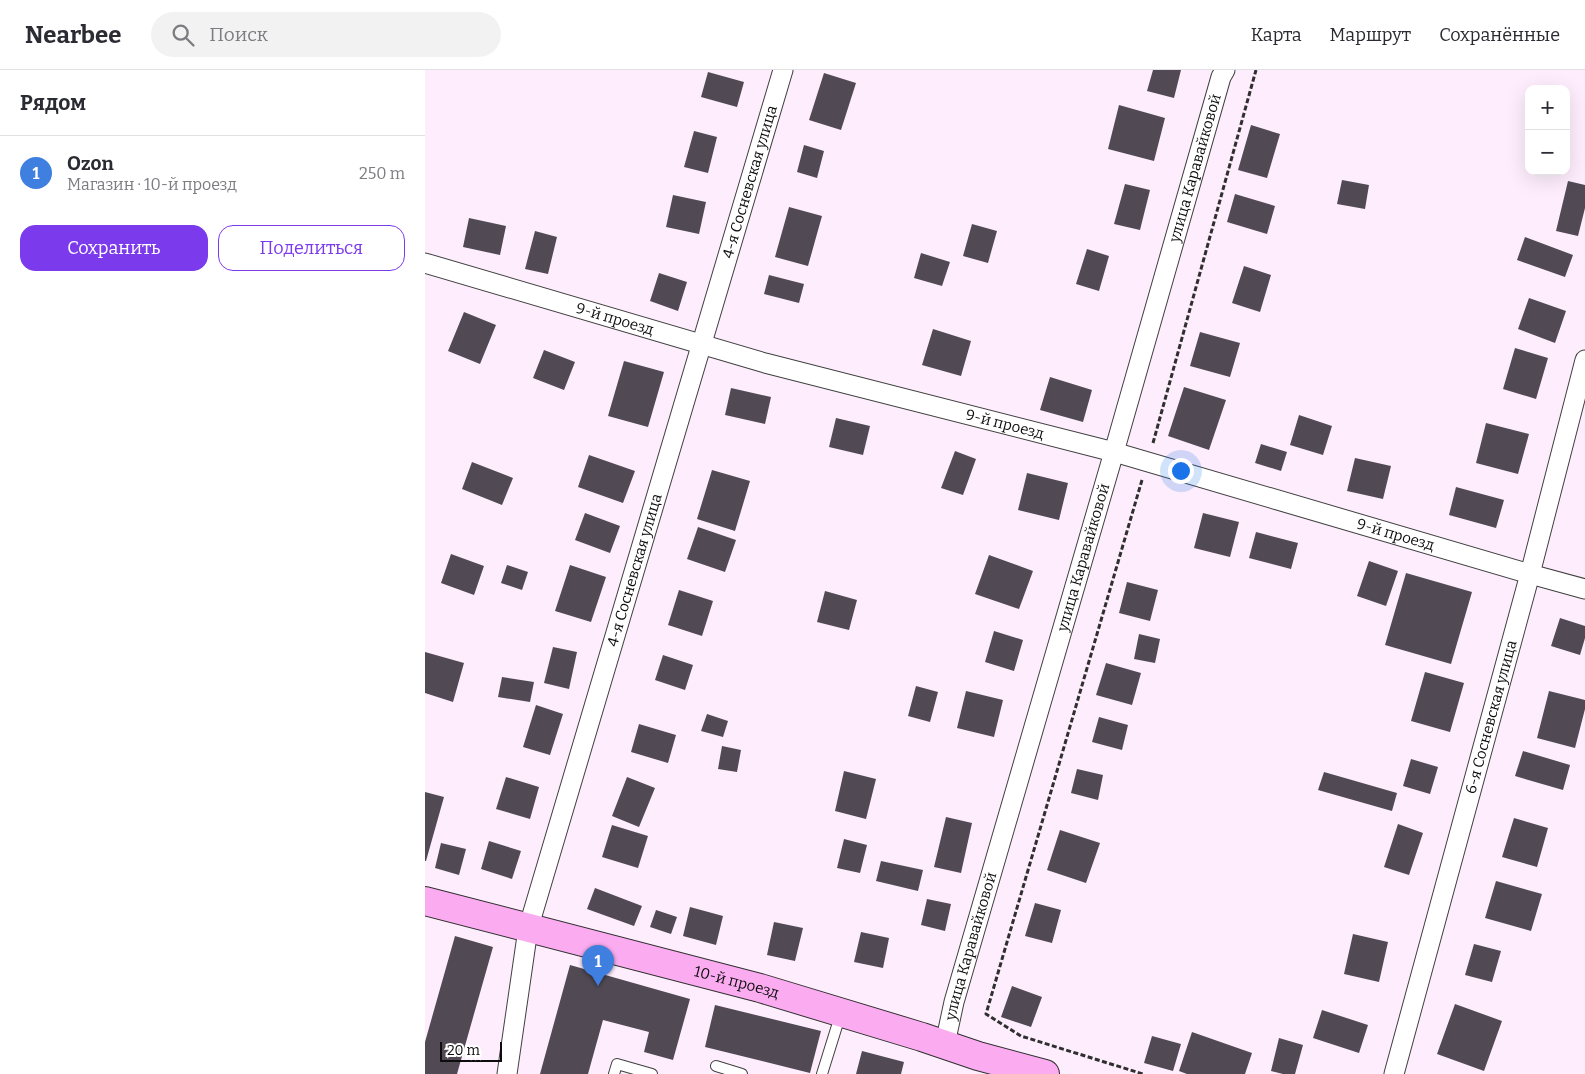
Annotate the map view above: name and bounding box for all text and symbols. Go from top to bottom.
search box [151,12,501,57]
text: Nearbee [25,21,121,49]
icon: search [169,21,197,49]
text: Поиск [209,23,268,46]
text: Карта [1251,24,1302,46]
text: Маршрут [1330,24,1411,46]
text: Сохранённые [1439,24,1560,46]
map controls [1525,85,1570,175]
button: + [1525,85,1570,130]
text: Рядом [20,90,86,116]
street label: улица Каравайковой [1165,92,1225,245]
street label: 4-я Сосневская улица [719,103,781,260]
button: − [1525,130,1570,175]
text: Ozon [67,152,114,175]
text: 1 [33,164,39,183]
text: 250 m [359,164,405,183]
text: Магазин · 10-й проезд [67,175,237,194]
button: Сохранить [20,225,208,271]
button: Поделиться [218,225,405,271]
street label: 9-й проезд [574,299,656,339]
street label: 9-й проезд [964,406,1046,443]
your location [1168,458,1194,484]
street label: улица Каравайковой [1053,481,1113,634]
street label: 4-я Сосневская улица [603,491,666,649]
street label: 9-й проезд [1355,515,1437,554]
street label: 6-я Сосневская улица [1462,638,1521,796]
street label: улица Каравайковой [941,870,1000,1023]
pin: 1 [582,945,614,986]
street label: 10-й проезд [692,962,781,1002]
scale bar [440,1039,503,1062]
text: 20 m [447,1042,480,1059]

